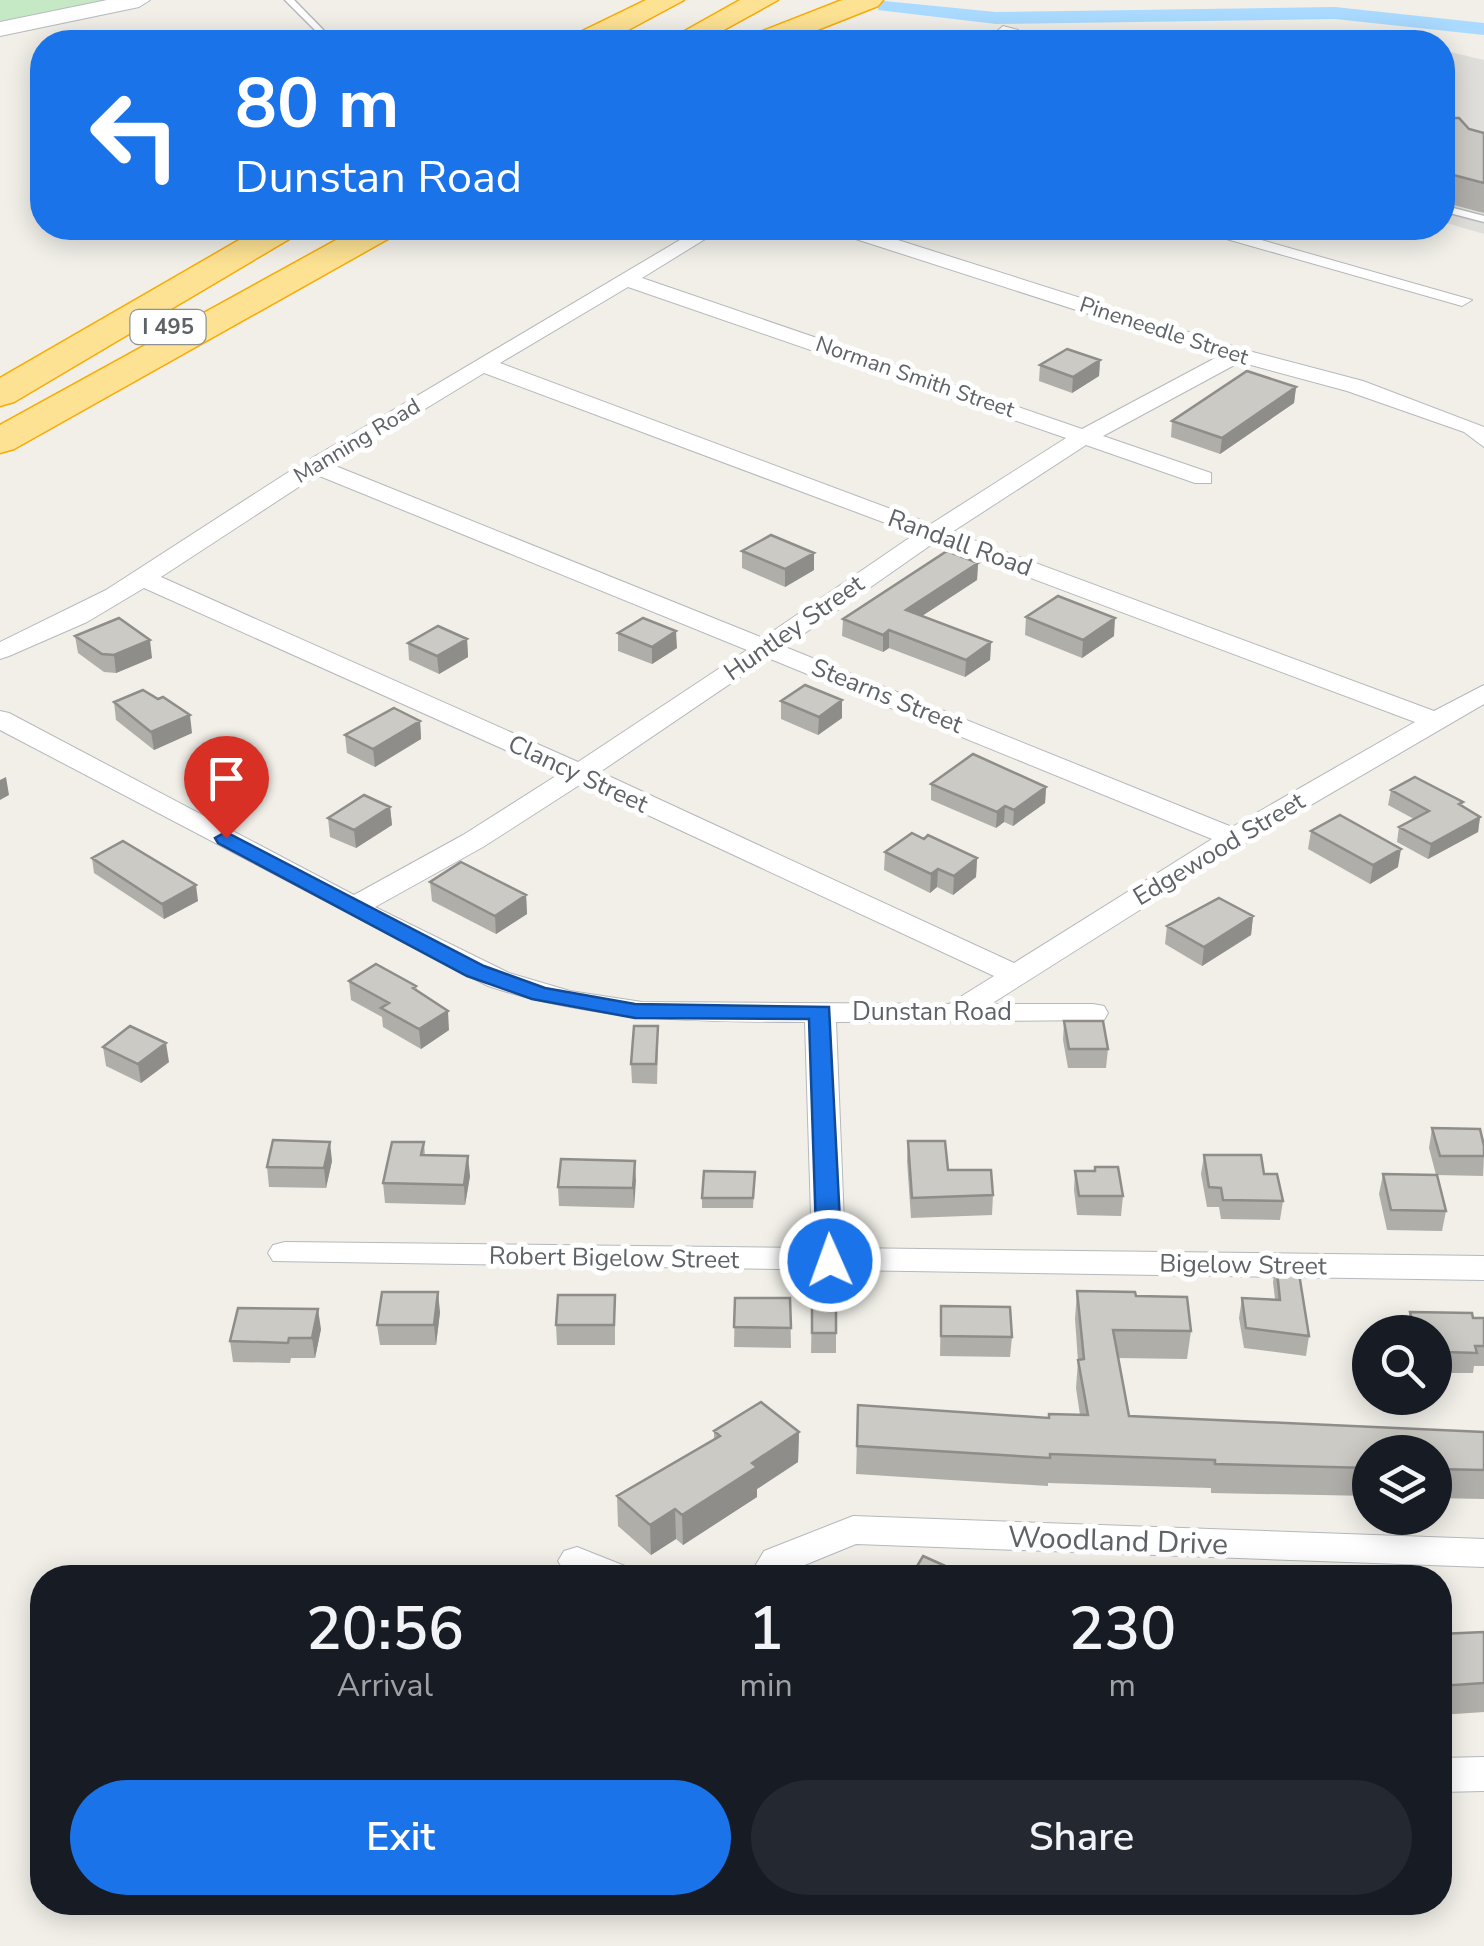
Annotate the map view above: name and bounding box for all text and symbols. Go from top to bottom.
text: 80 m [235,56,399,152]
icon: left [70,70,200,200]
text: Dunstan Road [235,147,522,208]
street label: Pineneedle Street [1076,290,1252,373]
road number: I 495 [130,310,206,344]
street label: Norman Smith Street [812,329,1019,425]
street label: Manning Road [288,391,426,491]
street label: Randall Road [883,501,1037,585]
street label: Huntley Street [717,567,871,689]
street label: Stearns Street [806,650,968,742]
street label: Clancy Street [502,727,654,821]
pin [184,736,269,839]
icon: arrive [199,751,254,806]
street label: Edgewood Street [1127,784,1311,914]
street label: Dunstan Road [852,995,1012,1029]
position arrow [778,1209,882,1313]
street label: Robert Bigelow Street [489,1239,740,1277]
street label: Bigelow Street [1159,1247,1327,1283]
map controls [1352,1315,1452,1535]
button: search [1352,1315,1452,1415]
button: layers [1352,1435,1452,1535]
street label: Woodland Drive [1007,1517,1229,1565]
text: 20:56 [306,1588,464,1670]
text: 1 [748,1588,784,1670]
text: 230 [1068,1588,1176,1670]
text: Arrival [337,1664,433,1707]
text: min [740,1664,793,1707]
text: m [1109,1664,1136,1707]
button: Exit [70,1780,731,1895]
button: Share [751,1780,1412,1895]

